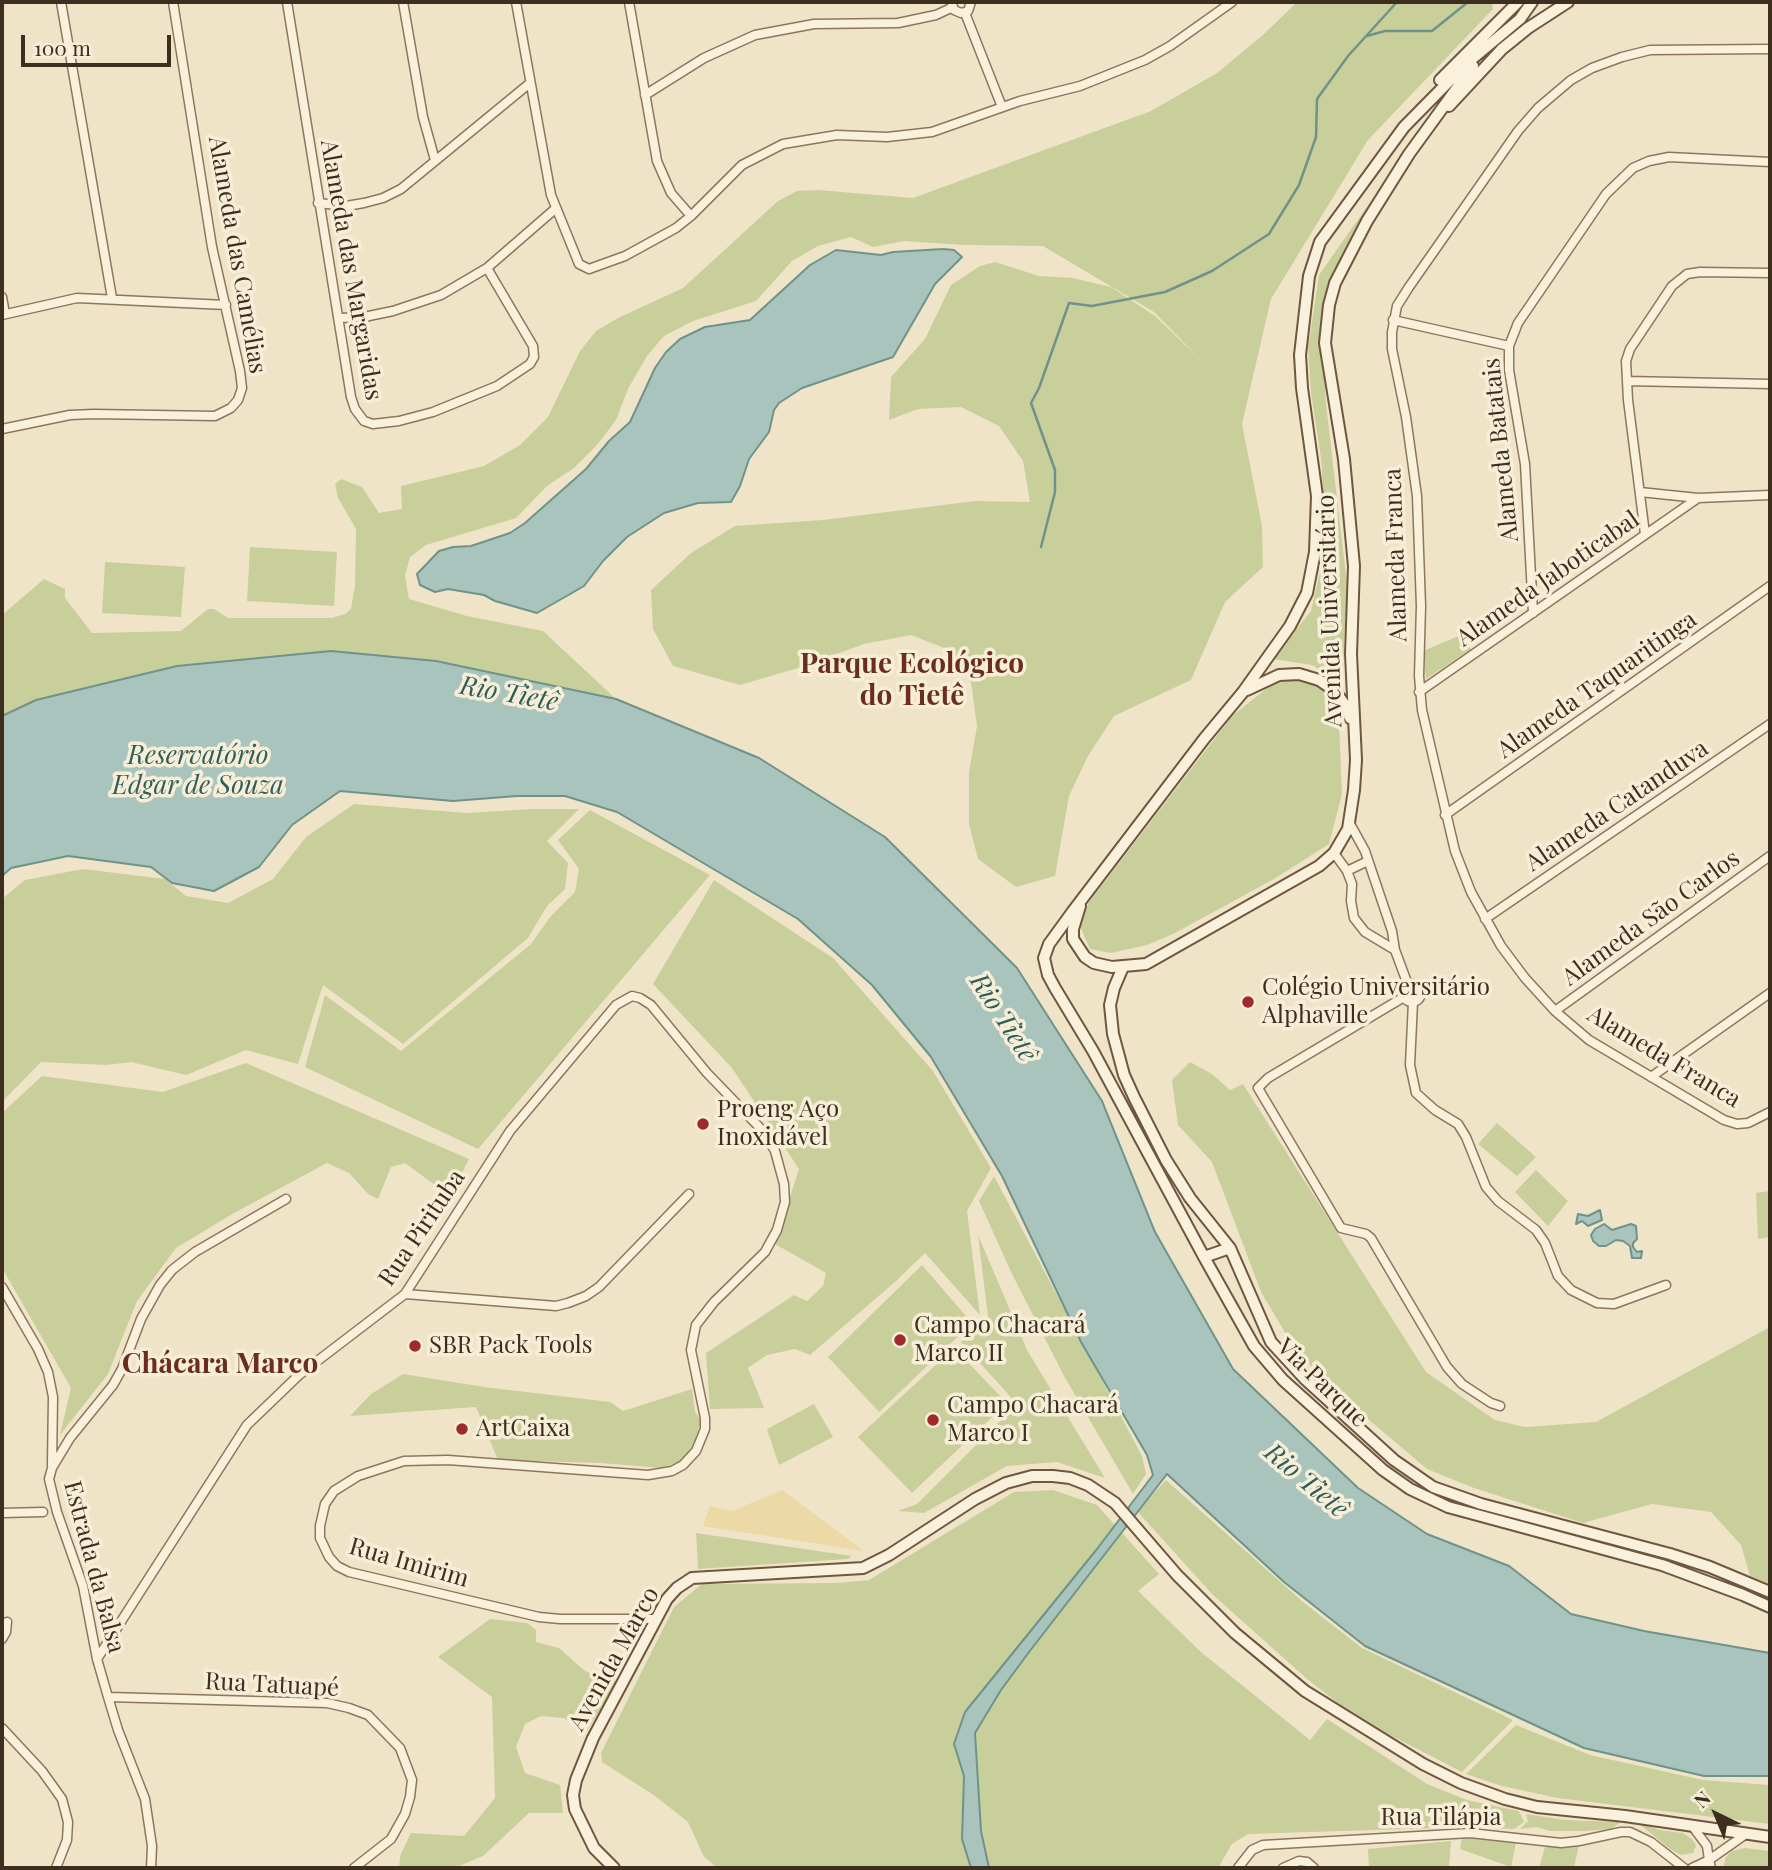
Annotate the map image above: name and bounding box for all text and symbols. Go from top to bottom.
scale bar [24,21,175,65]
text: 100 m [34,33,91,61]
street label: Alameda das Camélias [202,134,272,376]
street label: Alameda das Margaridas [314,138,388,402]
street label: Alameda Batatais [1477,357,1525,543]
street label: Alameda Franca [1379,468,1413,642]
street label: Avenida Universitário [1312,494,1348,728]
street label: Alameda Jaboticabal [1451,505,1645,653]
street label: Alameda Taquaritinga [1492,605,1702,765]
district label: Parque Ecológico do Tietê [800,647,1024,713]
water label: Rio Tietê [457,670,561,718]
street label: Alameda Catanduva [1520,734,1714,878]
water label: Reservatório Edgar de Souza [112,740,284,802]
street label: Alameda São Carlos [1557,844,1745,992]
water label: Rio Tietê [963,968,1043,1068]
place label: Colégio Universitário Alphaville [1262,974,1490,1030]
marker: Colégio Universitário Alphaville [1240,994,1256,1010]
street label: Alameda Franca [1582,1000,1746,1114]
place label: Proeng Aço Inoxidável [717,1096,839,1152]
marker: Proeng Aço Inoxidável [695,1116,711,1132]
street label: Rua Pirituba [373,1164,471,1292]
place label: Campo Chacará Marco II [914,1312,1086,1368]
place label: SBR Pack Tools [429,1332,592,1360]
marker: Campo Chacará Marco II [892,1332,908,1348]
street label: Via Parque [1271,1333,1373,1433]
marker: SBR Pack Tools [407,1338,423,1354]
district label: Chácara Marco [122,1347,318,1381]
place label: Campo Chacará Marco I [947,1392,1119,1448]
marker: Campo Chacará Marco I [925,1412,941,1428]
place label: ArtCaixa [476,1415,570,1443]
marker: ArtCaixa [454,1421,470,1437]
water label: Rio Tietê [1258,1437,1354,1525]
street label: Estrada da Balsa [57,1478,131,1656]
street label: Rua Imirim [346,1532,472,1594]
street label: Avenida Marco [563,1582,665,1736]
street label: Rua Tatuapé [204,1667,340,1703]
north arrow [1681,1779,1751,1849]
text: N [1688,1784,1716,1813]
street label: Rua Tilápia [1380,1804,1502,1832]

